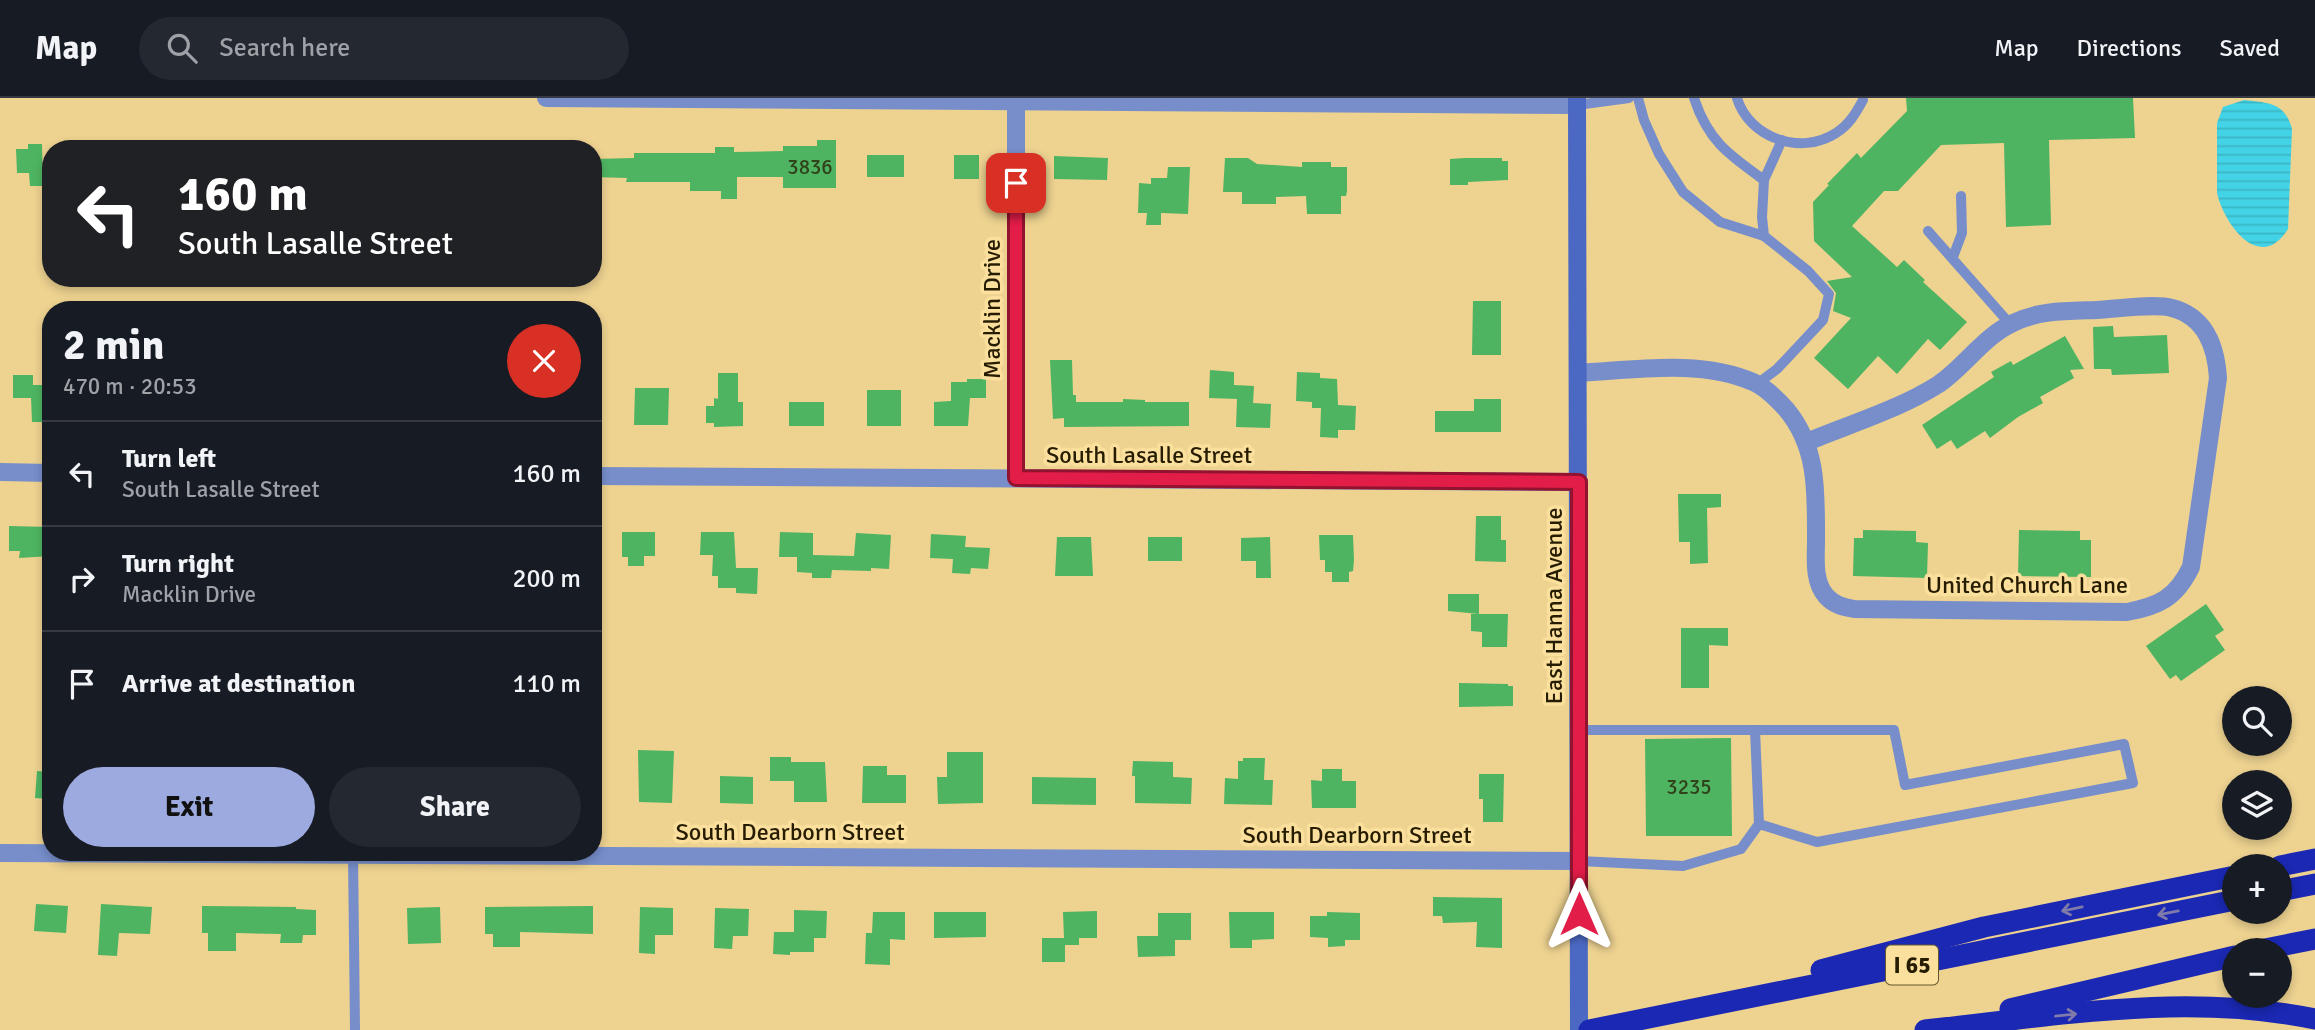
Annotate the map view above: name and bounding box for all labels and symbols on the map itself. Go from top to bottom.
pin [986,153,1046,213]
house number: 3836 [787,154,833,180]
street label: Macklin Drive [977,239,1007,379]
street label: South Lasalle Street [1046,440,1252,470]
street label: East Hanna Avenue [1539,508,1569,704]
street label: United Church Lane [1926,570,2128,600]
house number: 3235 [1666,774,1712,800]
street label: South Dearborn Street [675,817,905,847]
street label: South Dearborn Street [1242,820,1472,850]
position arrow [1542,877,1616,951]
one-way arrow [2061,902,2084,916]
one-way arrow [2157,907,2180,921]
road number: I 65 [1886,946,1938,985]
one-way arrow [2054,1008,2076,1021]

